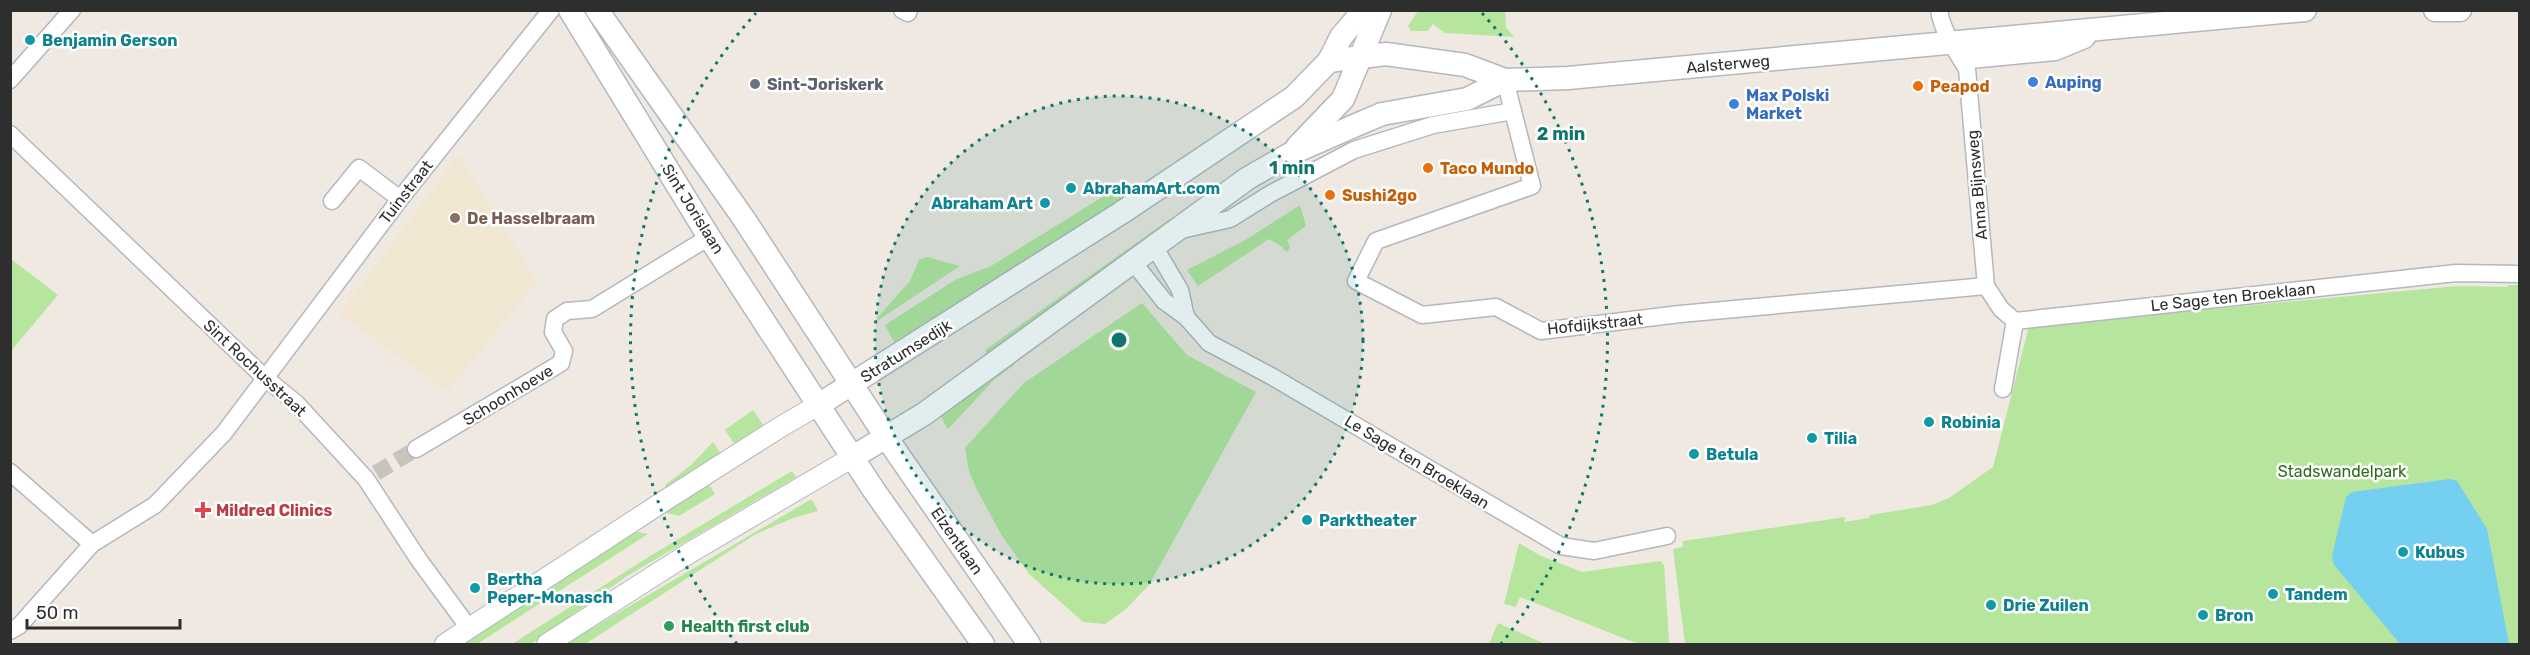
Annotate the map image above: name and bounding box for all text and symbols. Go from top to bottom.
place label: Benjamin Gerson [42,31,177,50]
marker: Benjamin Gerson [23,33,37,47]
street label: Aalsterweg [1685,51,1771,77]
place label: Auping [2045,73,2102,92]
place label: Sint-Joriskerk [767,75,884,94]
marker: Auping [2026,75,2040,89]
marker: Sint-Joriskerk [748,77,762,91]
place label: Peapod [1930,77,1990,96]
marker: Peapod [1911,79,1925,93]
place label: Max Polski Market [1746,86,1829,123]
marker: Max Polski Market [1727,97,1741,111]
text: 2 min [1537,123,1585,145]
street label: Anna Bijnsweg [1963,129,1991,241]
street label: Tuinstraat [375,156,437,228]
text: 1 min [1269,157,1315,179]
place label: Taco Mundo [1440,159,1535,178]
street label: Sint Jorislaan [658,161,728,257]
marker: Taco Mundo [1421,161,1435,175]
place label: AbrahamArt.com [1083,179,1220,198]
marker: AbrahamArt.com [1064,181,1078,195]
place label: Sushi2go [1342,186,1417,205]
marker: Sushi2go [1323,188,1337,202]
place label: Abraham Art [931,194,1034,213]
marker: Abraham Art [1038,196,1052,210]
place label: De Hasselbraam [467,209,595,228]
marker: De Hasselbraam [448,211,462,225]
street label: Le Sage ten Broeklaan [2150,279,2316,315]
street label: Hofdijkstraat [1546,310,1644,338]
street label: Sint Rochusstraat [200,315,310,421]
street label: Stratumsedijk [857,315,956,387]
centre of rings [1109,330,1129,350]
street label: Schoonhoeve [460,361,557,429]
street label: Le Sage ten Broeklaan [1341,411,1493,513]
place label: Robinia [1941,413,2001,432]
marker: Robinia [1922,415,1936,429]
place label: Tilia [1824,429,1857,448]
marker: Tilia [1805,431,1819,445]
place label: Betula [1706,445,1759,464]
marker: Betula [1687,447,1701,461]
park label: Stadswandelpark [2278,462,2407,481]
marker: Mildred Clinics [194,501,212,519]
place label: Mildred Clinics [216,501,332,520]
street label: Elzentlaan [927,504,987,578]
place label: Parktheater [1319,511,1417,530]
marker: Parktheater [1300,513,1314,527]
place label: Kubus [2415,543,2465,562]
marker: Kubus [2396,545,2410,559]
place label: Bertha Peper-Monasch [487,570,613,607]
marker: Bertha Peper-Monasch [468,581,482,595]
place label: Tandem [2285,585,2348,604]
marker: Tandem [2266,587,2280,601]
scale bar [27,592,180,630]
place label: Drie Zuilen [2003,596,2089,615]
marker: Drie Zuilen [1984,598,1998,612]
text: 50 m [36,602,79,624]
place label: Bron [2215,606,2254,625]
marker: Bron [2196,608,2210,622]
place label: Health first club [681,617,810,636]
marker: Health first club [662,619,676,633]

